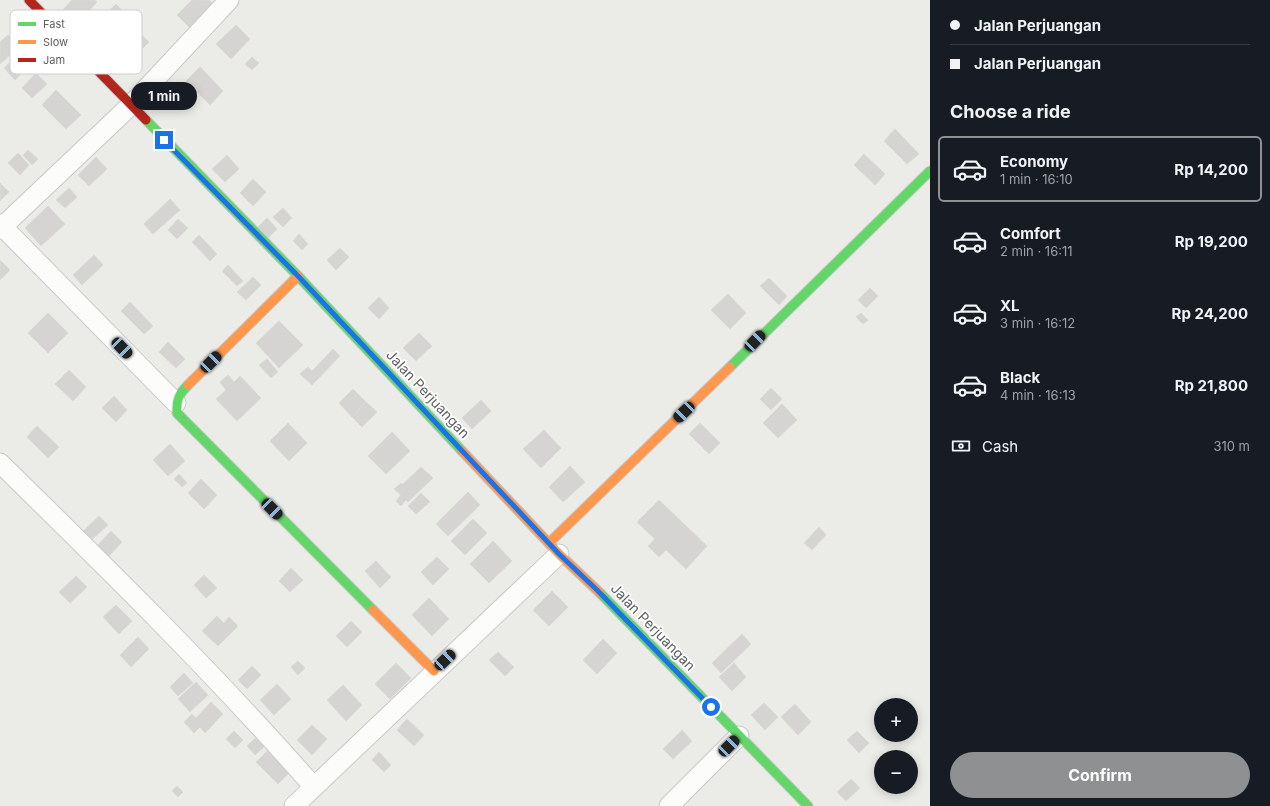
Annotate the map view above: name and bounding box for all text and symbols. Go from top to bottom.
legend [10,10,142,74]
text: Jalan Perjuangan [974,16,1101,35]
text: Fast [43,17,65,31]
text: Slow [43,35,68,49]
text: Jam [43,53,65,67]
text: Jalan Perjuangan [974,54,1101,73]
callout: 1 min [131,82,197,110]
text: 1 min [148,88,180,104]
text: Choose a ride [950,101,1071,122]
route end [155,131,173,149]
icon: car [952,151,988,187]
text: Economy [1000,152,1068,171]
text: Rp 14,200 [1174,160,1248,179]
text: 1 min · 16:10 [1000,171,1073,187]
icon: car [952,223,988,259]
text: Comfort [1000,224,1061,243]
text: Rp 19,200 [1175,232,1248,251]
text: 2 min · 16:11 [1000,243,1073,259]
icon: car [952,295,988,331]
text: XL [1000,296,1020,315]
text: Rp 24,200 [1172,304,1248,323]
text: 3 min · 16:12 [1000,315,1075,331]
car [742,328,768,354]
car [109,335,135,361]
street label: Jalan Perjuangan [383,346,474,441]
car [198,349,224,375]
icon: car [952,367,988,403]
text: Black [1000,368,1040,387]
text: Rp 21,800 [1175,376,1248,395]
text: 4 min · 16:13 [1000,387,1076,403]
car [671,399,697,425]
icon: cash [950,435,972,457]
text: Cash [982,437,1018,456]
text: 310 m [1213,438,1250,454]
car [259,496,285,522]
street label: Jalan Perjuangan [608,580,699,674]
car [432,647,458,673]
route start [702,698,720,716]
map controls [874,698,918,794]
button: + [874,698,918,742]
car [716,733,742,759]
button: − [874,750,918,794]
button: Confirm [950,752,1250,798]

